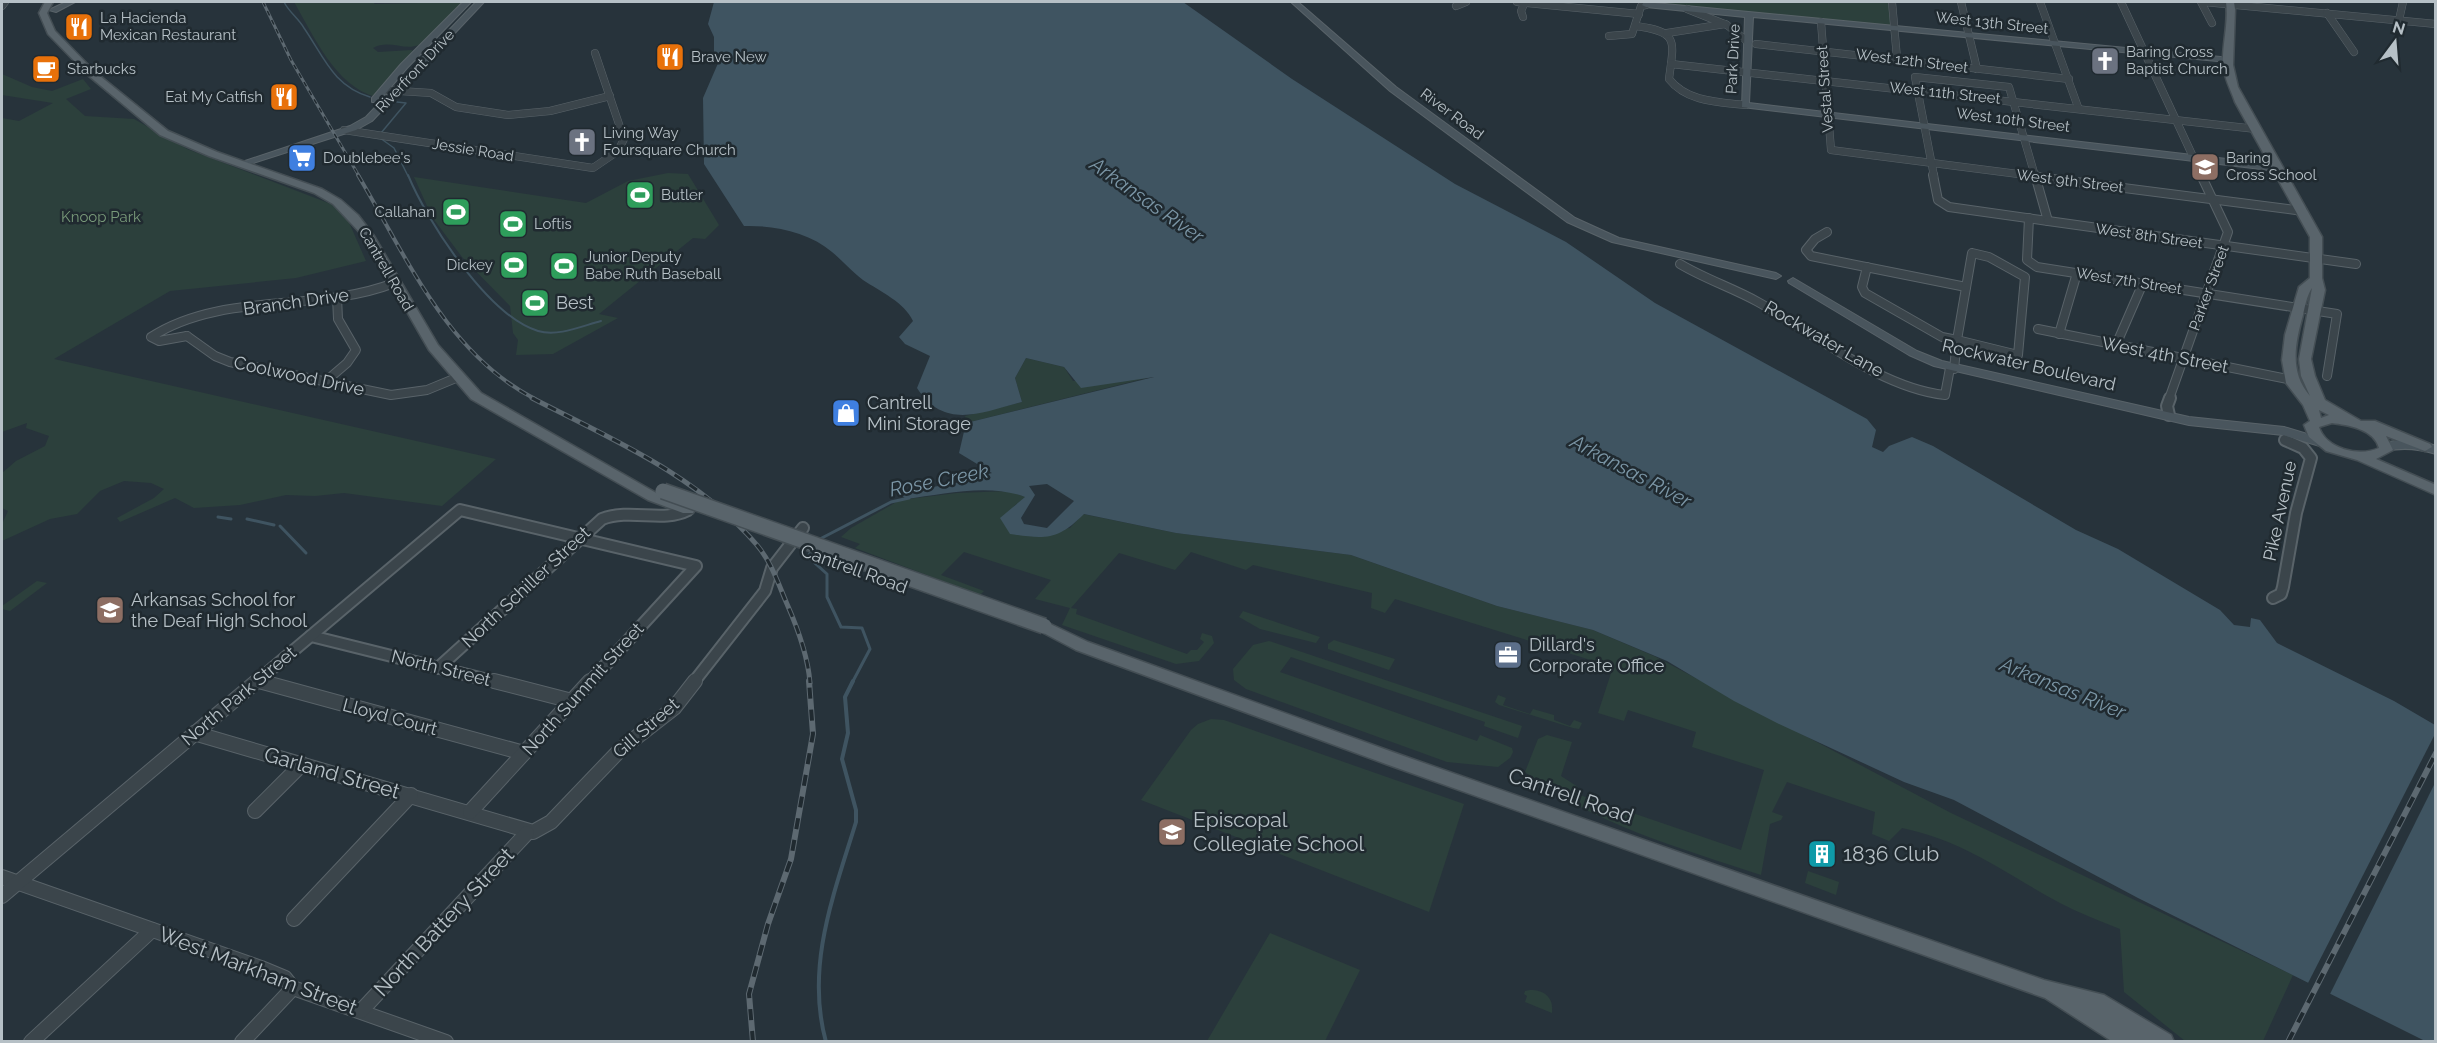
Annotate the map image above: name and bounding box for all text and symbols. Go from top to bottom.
street label: West 13th Street [1935,8,2049,38]
place label: La Hacienda Mexican Restaurant [100,9,236,44]
restaurant icon: La Hacienda Mexican Restaurant [63,11,95,43]
north arrow [2365,12,2425,72]
text: N [2391,17,2407,39]
street label: Park Drive [1722,23,1744,95]
street label: Riverfront Drive [372,26,458,116]
restaurant icon: Brave New [654,41,686,73]
place label: Baring Cross Baptist Church [2126,43,2228,78]
street label: Vestal Street [1813,45,1837,133]
street label: West 12th Street [1855,45,1969,77]
church icon: Baring Cross Baptist Church [2089,45,2121,77]
place label: Brave New [691,48,767,66]
cafe icon: Starbucks [30,53,62,85]
place label: Starbucks [67,60,136,78]
street label: West 11th Street [1889,78,2001,108]
restaurant icon: Eat My Catfish [268,81,300,113]
street label: River Road [1417,84,1487,144]
place label: Eat My Catfish [165,88,263,106]
street label: West 10th Street [1955,104,2071,136]
place label: Living Way Foursquare Church [603,124,736,159]
church icon: Living Way Foursquare Church [566,126,598,158]
street label: Jessie Road [431,135,515,165]
supermarket icon: Doublebee's [286,142,318,174]
place label: Doublebee's [323,149,410,167]
place label: Baring Cross School [2226,149,2317,184]
water label: Arkansas River [1085,151,1209,249]
school or university icon: Baring Cross School [2189,151,2221,183]
street label: West 9th Street [2016,166,2124,196]
sports icon: Butler [624,179,656,211]
place label: Butler [661,186,704,204]
sports icon: Callahan [440,196,472,228]
place label: Callahan [375,203,435,221]
park label: Knoop Park [61,208,141,226]
sports icon: Loftis [497,208,529,240]
place label: Loftis [534,215,572,233]
street label: West 8th Street [2094,220,2204,252]
street label: Cantrell Road [355,224,417,314]
street label: Parker Street [2185,243,2233,333]
place label: Junior Deputy Babe Ruth Baseball [585,248,722,283]
sports icon: Dickey [498,249,530,281]
sports icon: Junior Deputy Babe Ruth Baseball [548,250,580,282]
place label: Dickey [447,256,493,274]
street label: West 7th Street [2075,264,2183,298]
street label: Branch Drive [242,284,351,319]
sports icon: Best [519,287,551,319]
place label: Best [556,292,593,313]
street label: Rockwater Lane [1761,296,1888,381]
street label: West 4th Street [2100,332,2230,377]
street label: Rockwater Boulevard [1940,334,2118,395]
street label: Coolwood Drive [232,351,367,400]
place label: Cantrell Mini Storage [867,392,971,434]
shop icon: Cantrell Mini Storage [830,397,862,429]
water label: Arkansas River [1566,429,1696,513]
street label: Pike Avenue [2259,458,2300,563]
water label: Rose Creek [887,459,991,501]
street label: North Schiller Street [457,522,594,652]
street label: Cantrell Road [798,539,910,598]
place label: Arkansas School for the Deaf High School [131,589,307,631]
school or university icon: Arkansas School for the Deaf High School [94,594,126,626]
street label: North Summit Street [518,618,648,759]
place label: Dillard's Corporate Office [1529,634,1665,676]
office icon: Dillard's Corporate Office [1492,639,1524,671]
street label: North Park Street [177,642,300,750]
street label: North Street [389,645,493,690]
water label: Arkansas River [1996,652,2130,725]
street label: Gill Street [608,693,683,762]
street label: Lloyd Court [341,694,440,739]
street label: Garland Street [261,741,403,804]
street label: Cantrell Road [1505,762,1637,829]
place label: Episcopal Collegiate School [1193,807,1365,856]
school or university icon: Episcopal Collegiate School [1156,816,1188,848]
building icon: 1836 Club [1806,838,1838,870]
place label: 1836 Club [1843,841,1939,866]
street label: North Battery Street [368,842,519,1001]
street label: West Markham Street [156,921,361,1020]

